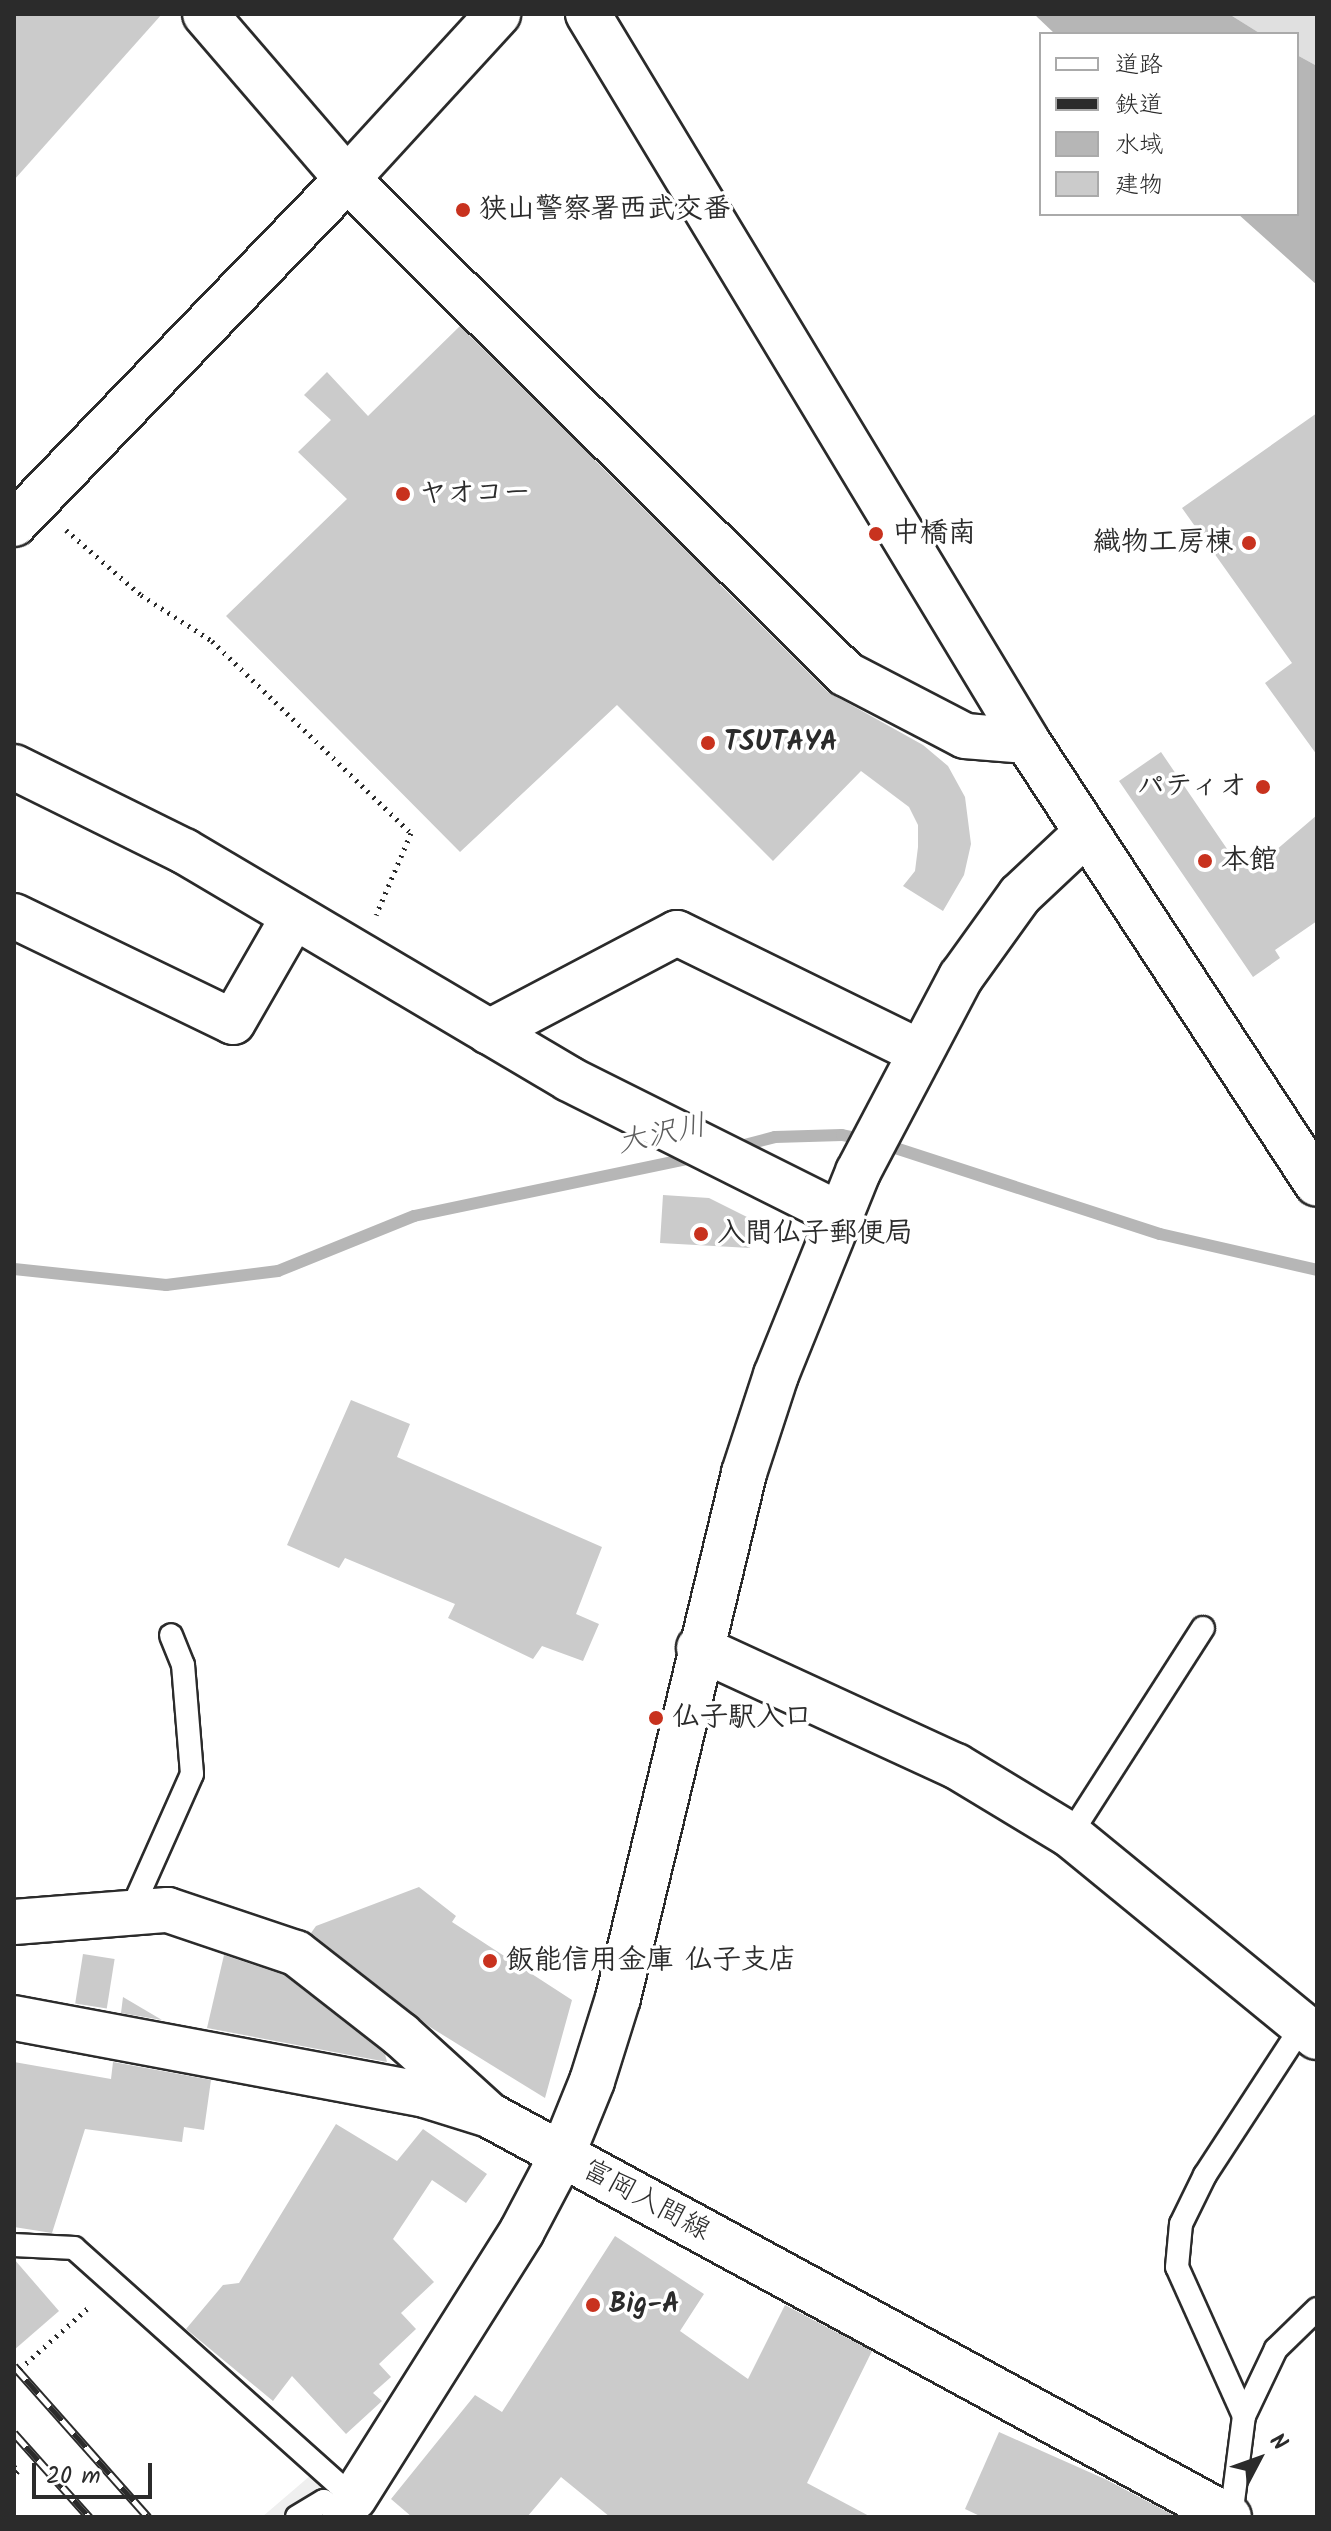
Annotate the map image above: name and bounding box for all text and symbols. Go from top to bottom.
legend [1039,32,1299,216]
text: 道路 [1115,46,1163,85]
text: 鉄道 [1115,86,1163,125]
text: 水域 [1115,126,1163,165]
text: 建物 [1115,166,1163,205]
place label: 狭山警察署西武交番 [479,193,731,227]
marker: 狭山警察署西武交番 [454,201,472,219]
place label: ヤオコー [419,477,531,511]
marker: ヤオコー [394,485,412,503]
place label: 中橋南 [892,517,976,551]
marker: 中橋南 [867,525,885,543]
place label: 織物工房棟 [1093,526,1233,560]
marker: 織物工房棟 [1240,534,1258,552]
place label: TSUTAYA [724,726,838,760]
marker: TSUTAYA [699,734,717,752]
place label: パティオ [1135,770,1247,804]
marker: パティオ [1254,778,1272,796]
place label: 本館 [1221,844,1277,878]
marker: 本館 [1196,852,1214,870]
water label: 大沢川 [614,1108,710,1162]
place label: 入間仏子郵便局 [717,1217,913,1251]
marker: 入間仏子郵便局 [692,1225,710,1243]
place label: 仏子駅入口 [672,1701,812,1735]
marker: 仏子駅入口 [647,1709,665,1727]
place label: 飯能信用金庫 仏子支店 [506,1944,797,1978]
marker: 飯能信用金庫 仏子支店 [481,1952,499,1970]
street label: 富岡入間線 [576,2153,716,2249]
place label: Big-A [609,2288,680,2322]
marker: Big-A [584,2296,602,2314]
north arrow [1219,2419,1299,2499]
text: N [1260,2426,1295,2460]
scale bar [36,2447,156,2497]
text: 20 m [46,2457,101,2496]

